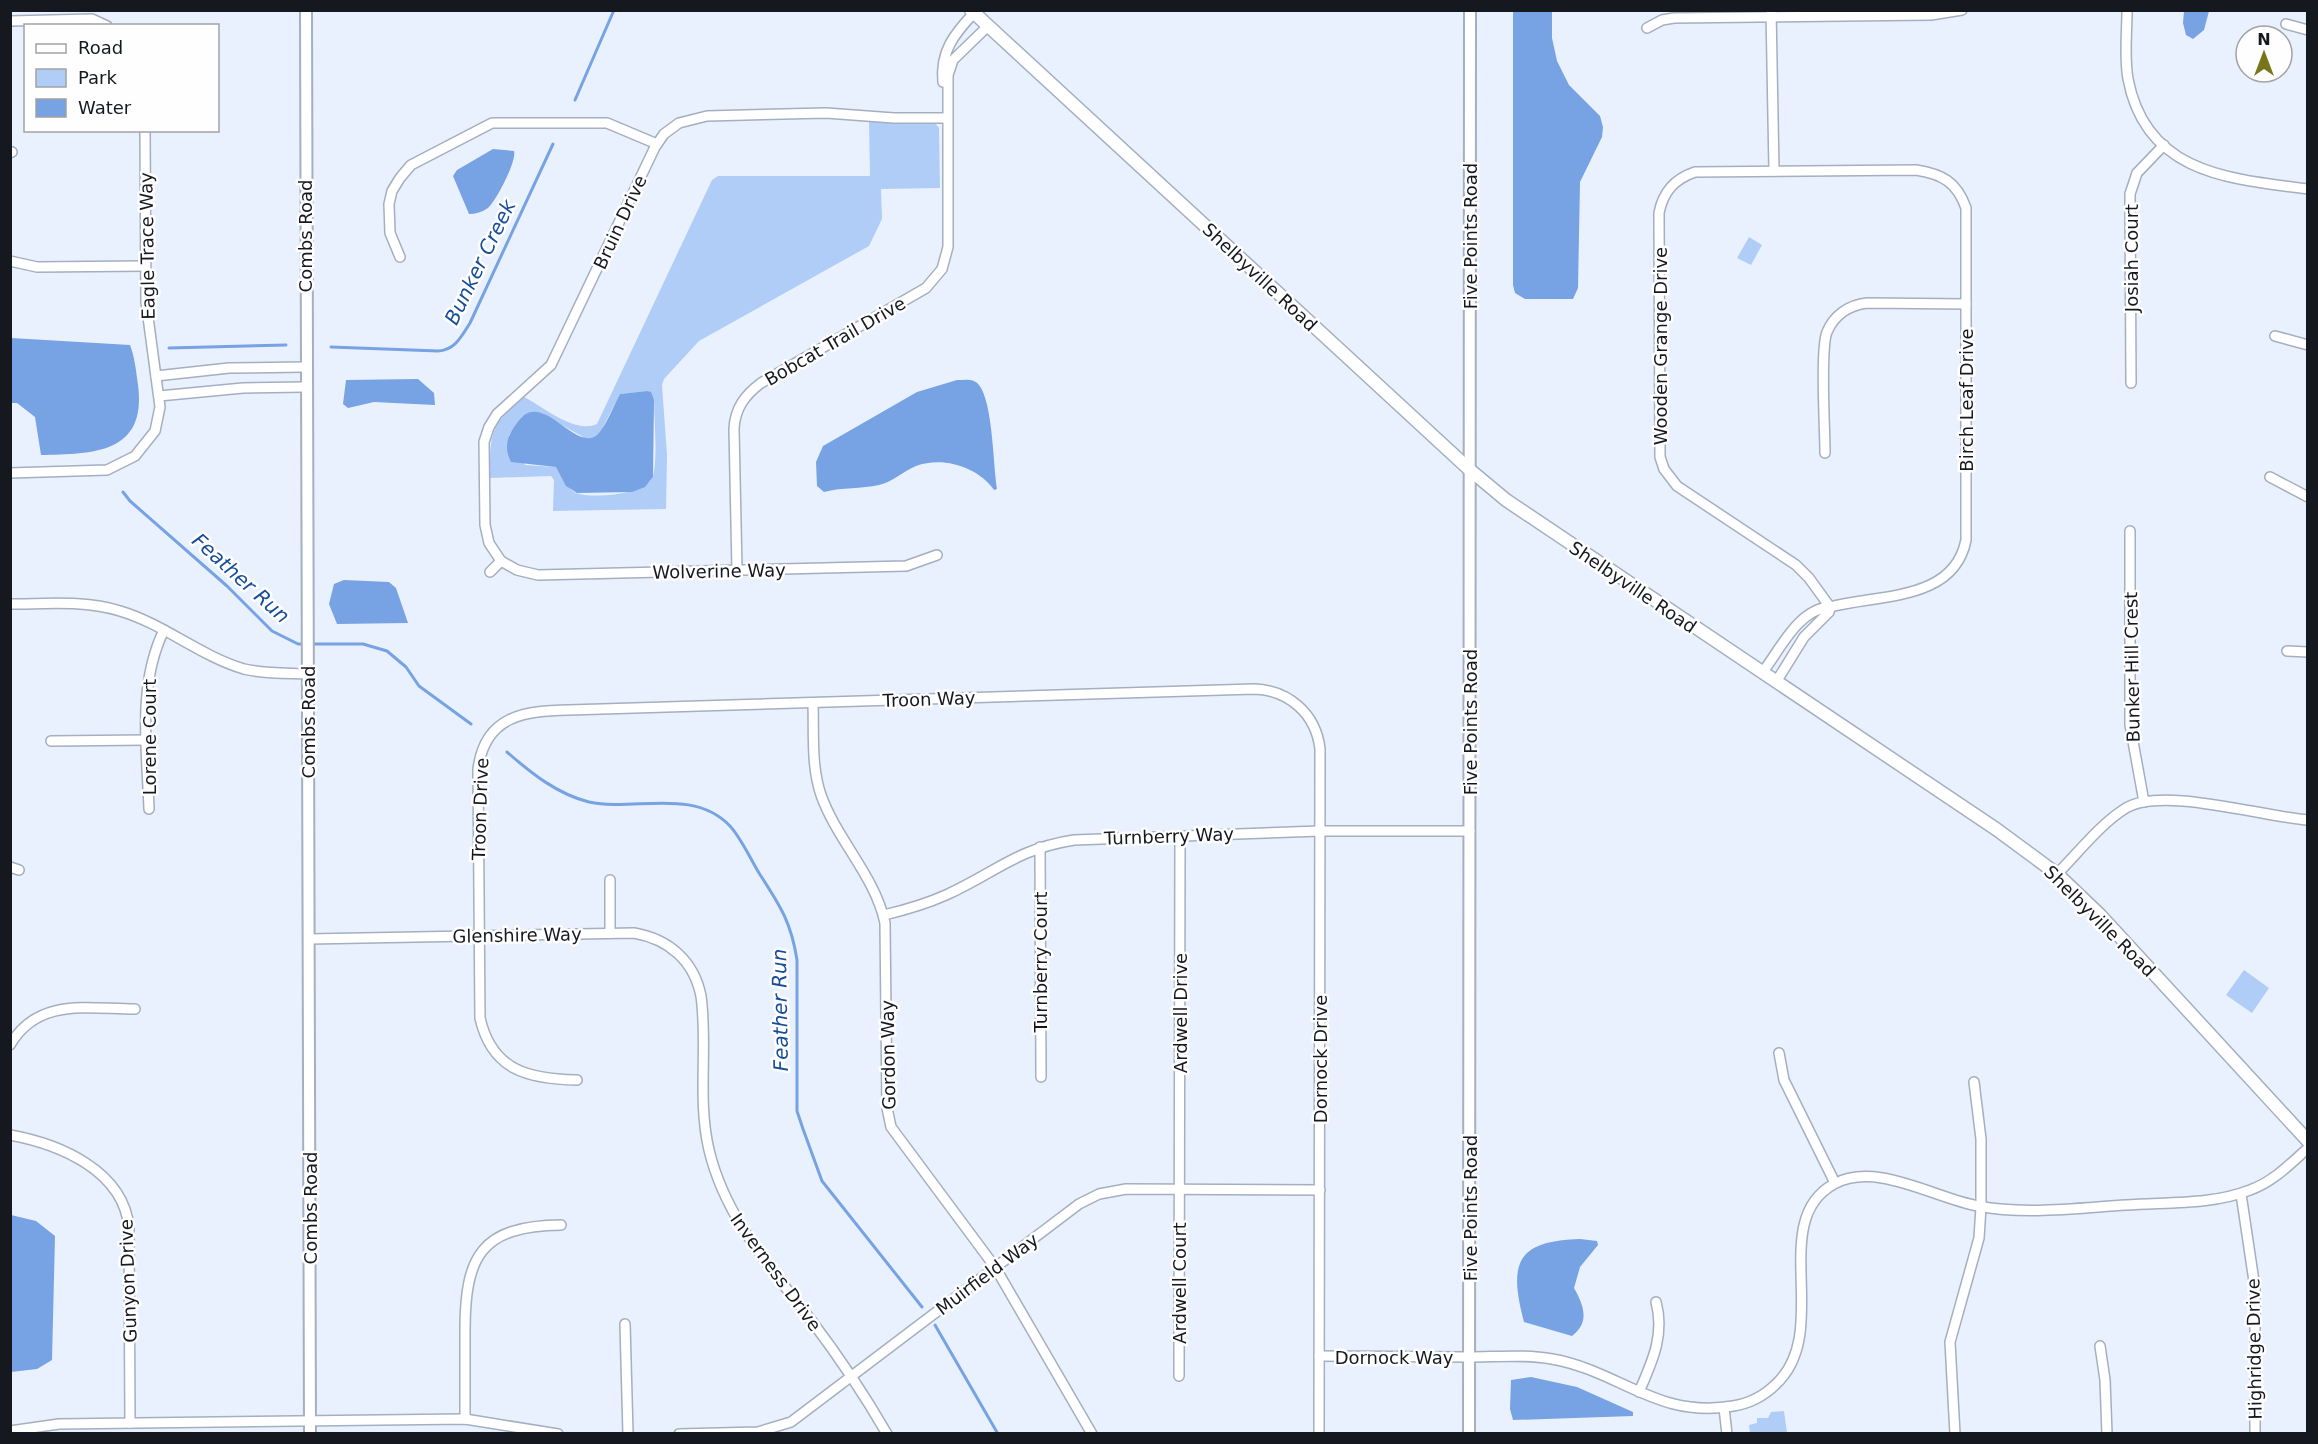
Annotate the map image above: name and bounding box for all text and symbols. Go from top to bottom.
legend [24,24,219,132]
north arrow [2234,24,2294,84]
text: N [2257,30,2271,49]
text: Road [78,37,123,58]
text: Park [78,67,117,88]
text: Water [78,97,132,118]
street label: Five Points Road [1460,163,1481,309]
street label: Eagle Trace Way [135,172,159,320]
street label: Bruin Drive [589,172,651,272]
street label: Combs Road [295,180,316,292]
water label: Bunker Creek [439,194,521,328]
street label: Josiah Court [2121,204,2142,313]
street label: Shelbyville Road [1198,219,1322,335]
street label: Wooden Grange Drive [1650,247,1671,445]
street label: Bobcat Trail Drive [761,292,909,390]
street label: Birch Leaf Drive [1956,328,1977,472]
water label: Feather Run [187,528,295,628]
street label: Shelbyville Road [1566,537,1700,637]
street label: Wolverine Way [652,559,786,583]
street label: Bunker Hill Crest [2120,592,2144,742]
street label: Five Points Road [1460,649,1481,795]
street label: Combs Road [298,666,319,778]
street label: Lorene Court [139,679,160,795]
street label: Troon Way [881,687,976,711]
street label: Troon Drive [468,757,492,862]
street label: Turnberry Way [1103,823,1235,849]
street label: Shelbyville Road [2040,861,2160,981]
street label: Turnberry Court [1030,892,1051,1033]
street label: Glenshire Way [452,923,582,947]
water label: Feather Run [767,948,793,1072]
street label: Ardwell Drive [1170,953,1191,1073]
street label: Dornock Drive [1310,995,1331,1123]
street label: Gordon Way [877,1000,899,1110]
street label: Five Points Road [1460,1135,1481,1281]
street label: Combs Road [300,1152,321,1264]
street label: Inverness Drive [726,1209,826,1335]
street label: Gunyon Drive [115,1219,141,1343]
street label: Ardwell Court [1169,1222,1190,1344]
street label: Muirfield Way [932,1229,1042,1319]
street label: Highridge Drive [2242,1278,2266,1420]
street label: Dornock Way [1335,1347,1454,1368]

